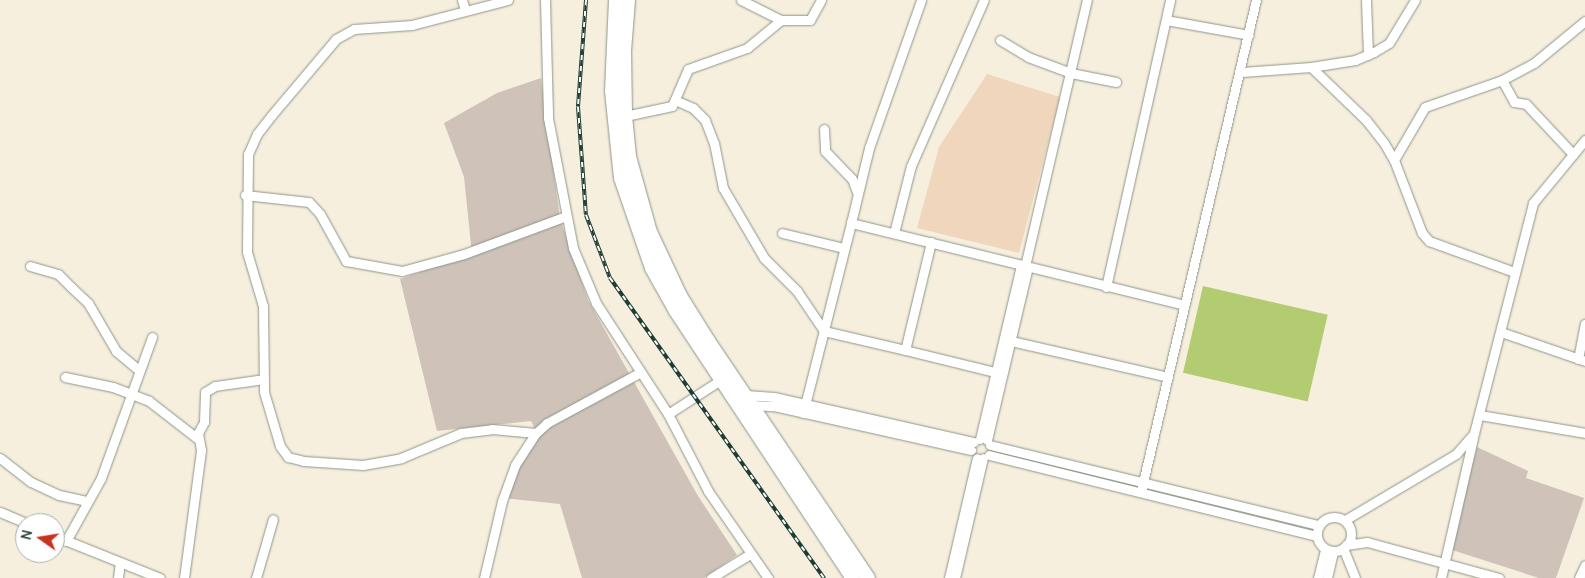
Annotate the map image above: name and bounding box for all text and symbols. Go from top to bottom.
north arrow [15,513,65,563]
text: N [16,528,36,542]

